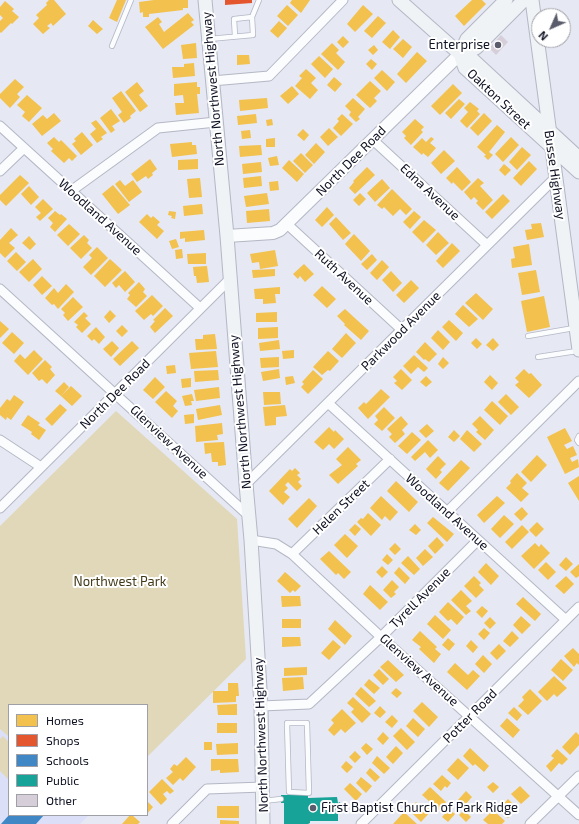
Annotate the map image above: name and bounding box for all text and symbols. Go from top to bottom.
north arrow [531,8,571,48]
street label: North Northwest Highway [198,11,228,167]
text: N [535,29,550,44]
place label: Enterprise [428,37,490,53]
marker: Enterprise [493,40,503,50]
street label: Oakton Street [464,66,534,132]
street label: North Dee Road [313,123,389,199]
street label: Busse Highway [541,129,569,221]
street label: Edna Avenue [397,160,463,224]
street label: Woodland Avenue [55,175,145,259]
street label: Ruth Avenue [311,246,377,308]
street label: Parkwood Avenue [358,288,444,374]
street label: North Northwest Highway [225,334,255,490]
street label: North Dee Road [77,356,153,432]
street label: Glenview Avenue [127,402,211,482]
street label: Woodland Avenue [402,470,492,554]
street label: Helen Street [309,476,373,538]
street label: Tyrell Avenue [386,564,454,632]
park label: Northwest Park [74,574,166,590]
street label: Glenview Avenue [376,630,462,710]
street label: North Northwest Highway [251,657,271,813]
street label: Potter Road [440,686,500,746]
legend [8,704,148,816]
text: Homes [46,713,84,727]
text: Shops [46,733,80,747]
text: Schools [46,753,89,767]
text: Public [46,773,79,787]
text: Other [46,793,77,807]
place label: First Baptist Church of Park Ridge [321,800,518,816]
marker: First Baptist Church of Park Ridge [308,803,318,813]

